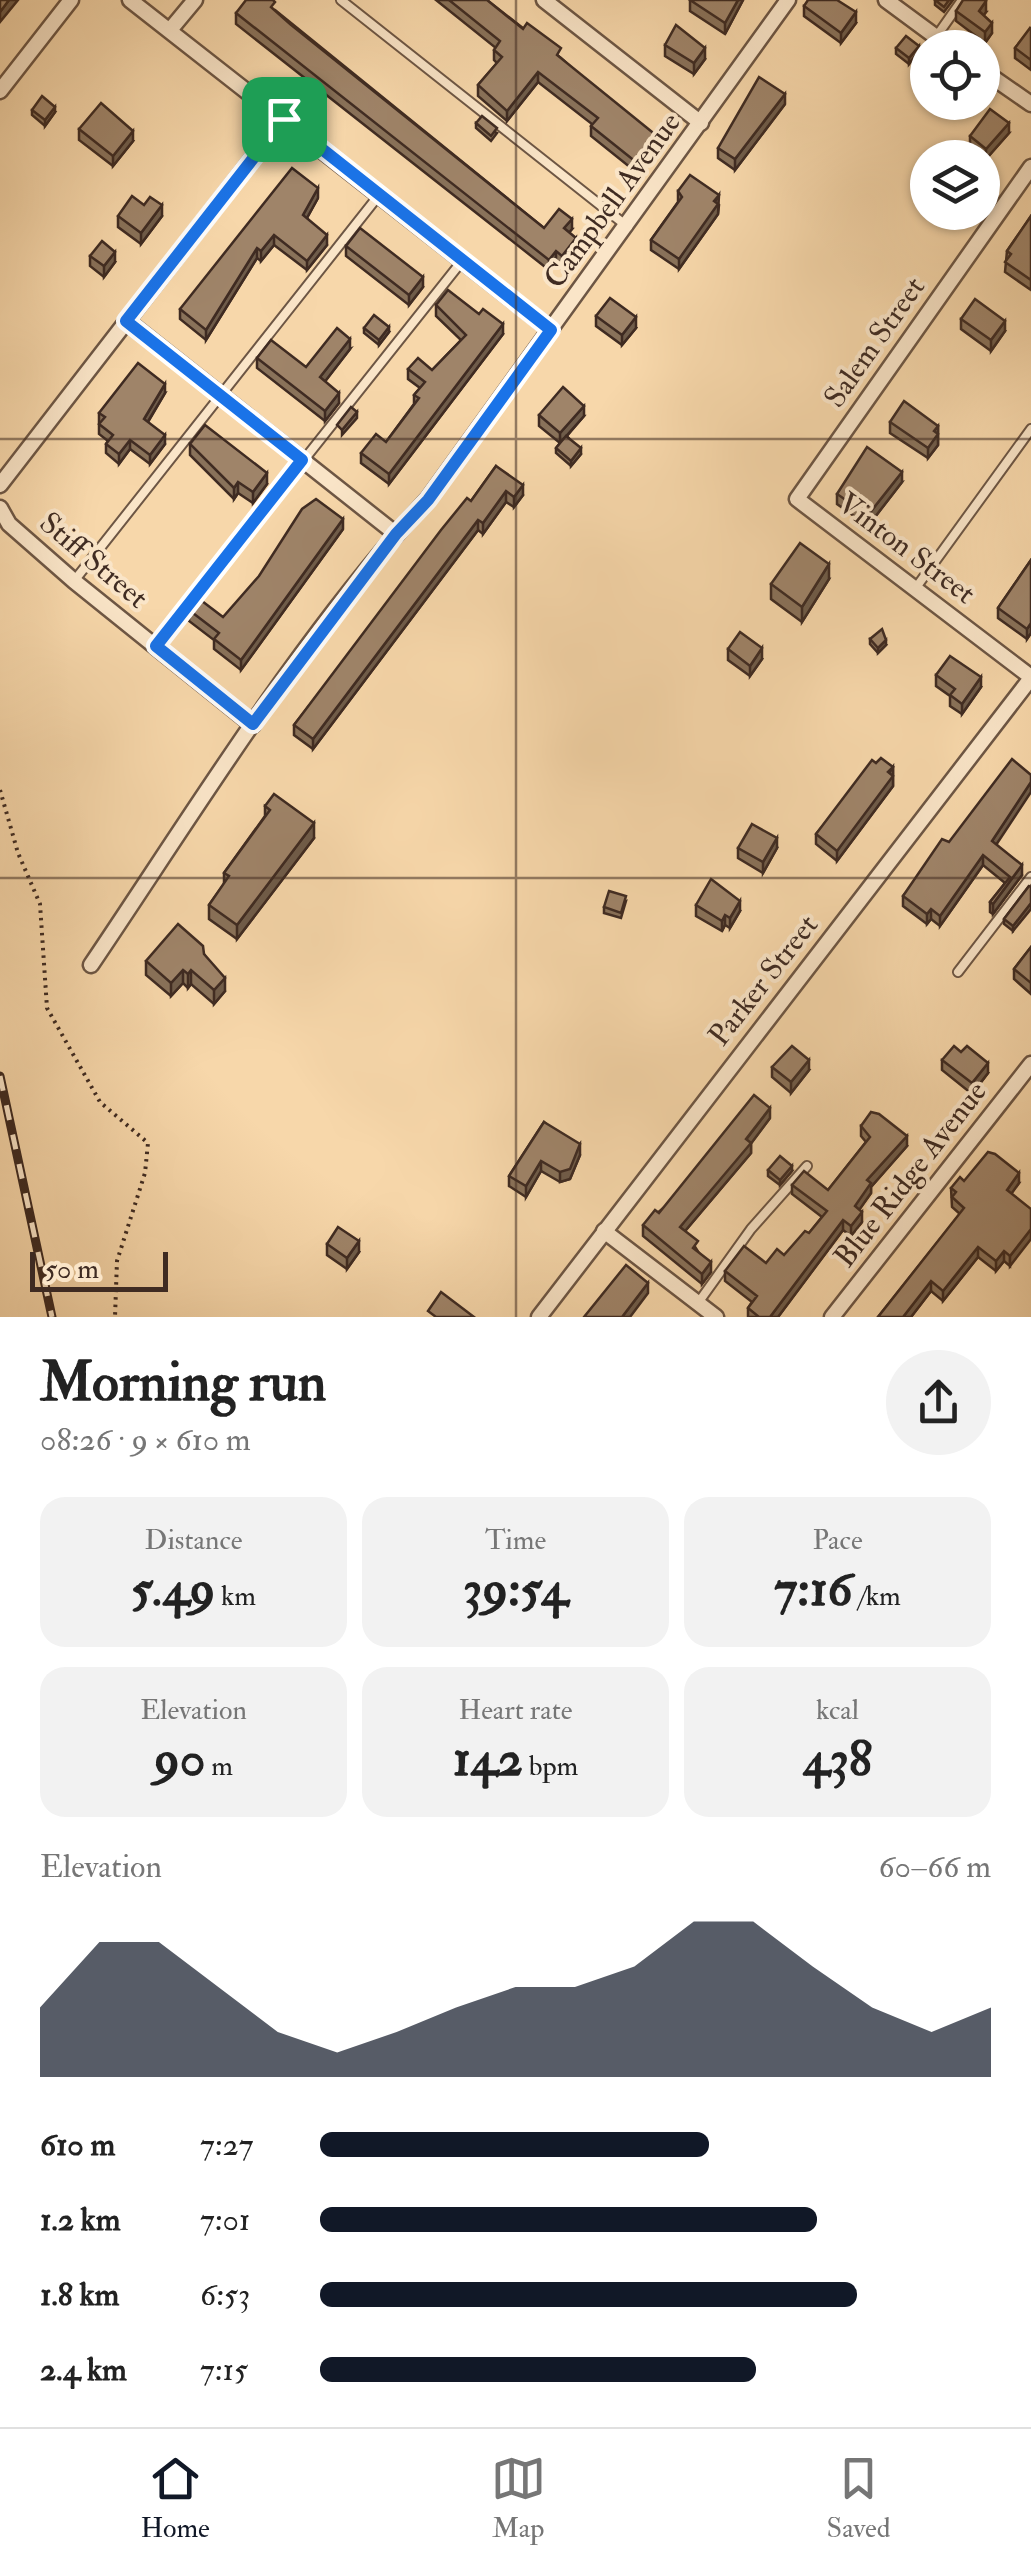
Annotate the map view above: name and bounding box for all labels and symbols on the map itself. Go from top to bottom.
pin [242,77,327,162]
street label: Campbell Avenue [536,105,689,295]
street label: Salem Street [816,270,933,415]
street label: Vinton Street [831,485,983,612]
street label: Stiff Street [32,504,156,617]
street label: Parker Street [701,907,826,1053]
street label: Blue Ridge Avenue [826,1074,995,1275]
scale bar [30,1247,168,1292]

